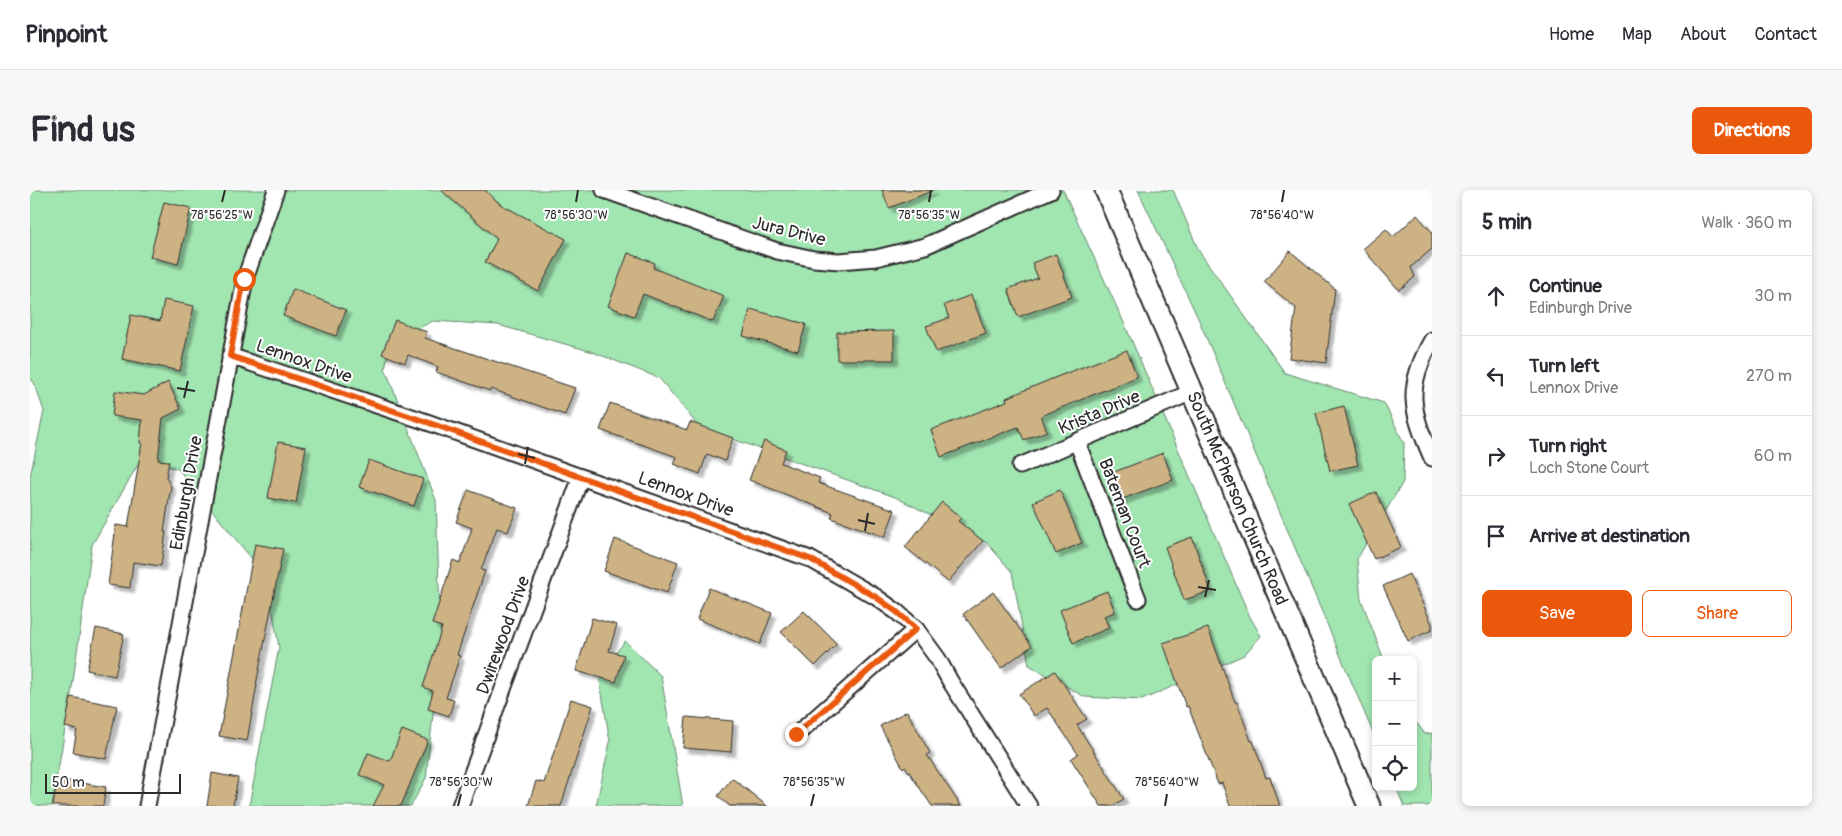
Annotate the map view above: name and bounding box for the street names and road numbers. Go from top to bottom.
street label: Jura Drive [750,211,828,252]
street label: Lennox Drive [253,334,355,389]
street label: Krista Drive [1055,385,1144,440]
street label: South McPherson Church Road [1181,388,1293,609]
street label: Edinburgh Drive [165,434,208,552]
street label: Bateman Court [1093,455,1156,572]
street label: Lennox Drive [635,467,737,522]
street label: Dwirewood Drive [471,573,536,697]

